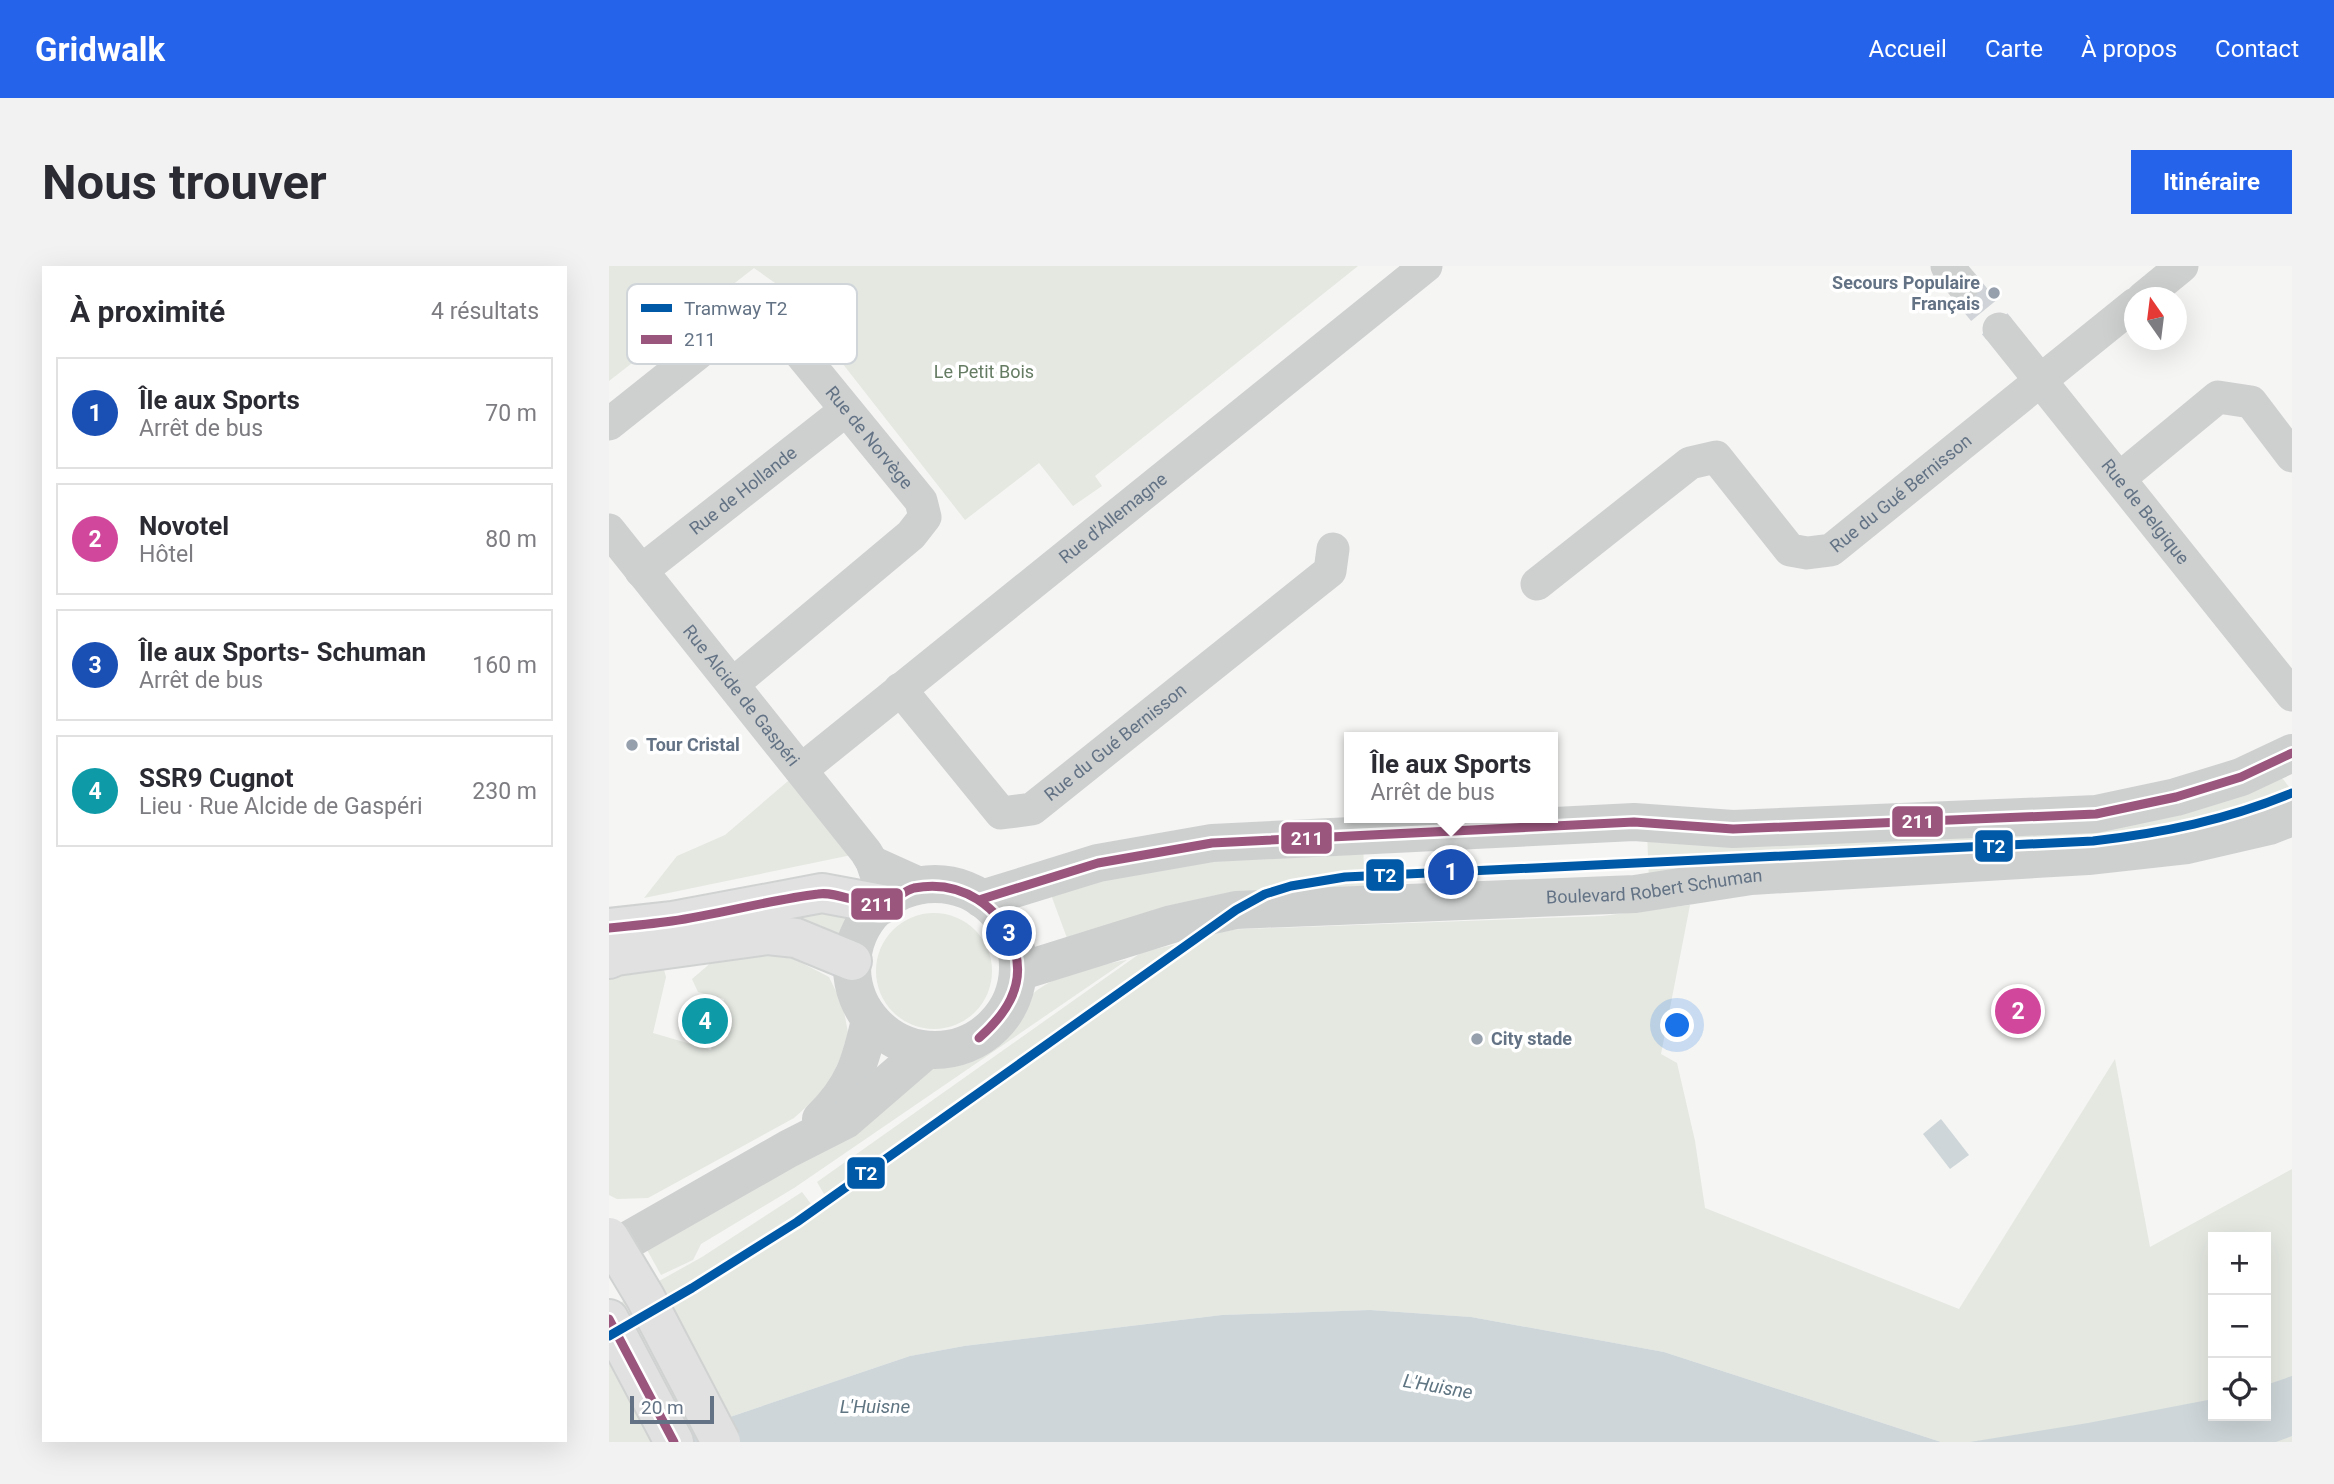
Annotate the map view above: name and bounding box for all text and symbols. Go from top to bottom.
text: Gridwalk [35,30,165,69]
text: Accueil [1868,35,1947,63]
text: Carte [1985,35,2043,63]
text: À propos [2081,35,2177,63]
text: Contact [2215,35,2299,63]
button: Itinéraire [2131,150,2292,214]
text: Nous trouver [42,154,327,211]
place label: Secours Populaire Français [1832,272,1980,314]
legend [627,284,857,364]
marker: Secours Populaire Français [1986,285,2002,301]
north arrow [2124,287,2187,350]
text: À proximité [70,294,225,329]
text: Tramway T2 [684,297,788,320]
text: 4 résultats [431,298,539,325]
text: 211 [684,328,716,351]
park label: Le Petit Bois [934,361,1034,382]
street label: Rue de Norvège [821,382,918,493]
text: Île aux Sports [139,385,300,415]
text: 1 [88,400,102,427]
text: 70 m [485,400,537,427]
text: Arrêt de bus [139,415,263,442]
street label: Rue du Gué Bernisson [1826,430,1976,556]
street label: Rue de Hollande [685,442,801,539]
street label: Rue de Belgique [2097,455,2194,568]
street label: Rue d'Allemagne [1055,468,1171,568]
text: Novotel [139,511,229,541]
text: 2 [88,526,102,553]
text: 80 m [485,526,537,553]
text: Hôtel [139,541,194,568]
street label: Rue Alcide de Gaspéri [679,620,804,770]
text: Île aux Sports- Schuman [139,637,426,667]
text: 3 [88,652,102,679]
text: 160 m [472,652,537,679]
text: Arrêt de bus [139,667,263,694]
street label: Rue du Gué Bernisson [1040,679,1190,805]
popup [1344,732,1558,823]
place label: Tour Cristal [646,734,740,755]
marker: Tour Cristal [624,737,640,753]
text: Île aux Sports [1371,749,1531,779]
text: SSR9 Cugnot [139,763,294,793]
text: 4 [88,778,102,805]
text: 230 m [472,778,537,805]
text: Arrêt de bus [1371,779,1495,806]
text: Lieu · Rue Alcide de Gaspéri [139,793,423,820]
line badge: 211 [1891,805,1944,838]
text: 211 [1902,810,1934,833]
line badge: 211 [1280,821,1333,855]
text: 211 [1291,827,1323,850]
line badge: T2 [1974,829,2014,863]
text: T2 [1983,835,2005,858]
pin: 1 [1428,846,1474,898]
line badge: T2 [1365,858,1405,892]
text: T2 [1374,864,1396,887]
street label: Boulevard Robert Schuman [1546,864,1763,908]
line badge: 211 [850,887,904,921]
text: 211 [861,893,893,916]
pin: 3 [986,907,1032,959]
pin: 2 [1995,985,2041,1037]
pin: 4 [682,995,728,1047]
your location [1660,1008,1694,1042]
place label: City stade [1491,1028,1572,1049]
marker: City stade [1469,1031,1485,1047]
line badge: T2 [846,1156,886,1190]
text: T2 [855,1162,877,1185]
map controls [2208,1232,2271,1421]
button: + [2208,1232,2271,1295]
button: − [2208,1295,2271,1358]
button: locate [2208,1358,2271,1421]
water label: L'Huisne [1401,1369,1475,1404]
scale bar [630,1393,714,1425]
water label: L'Huisne [840,1395,910,1418]
text: 20 m [641,1396,684,1419]

